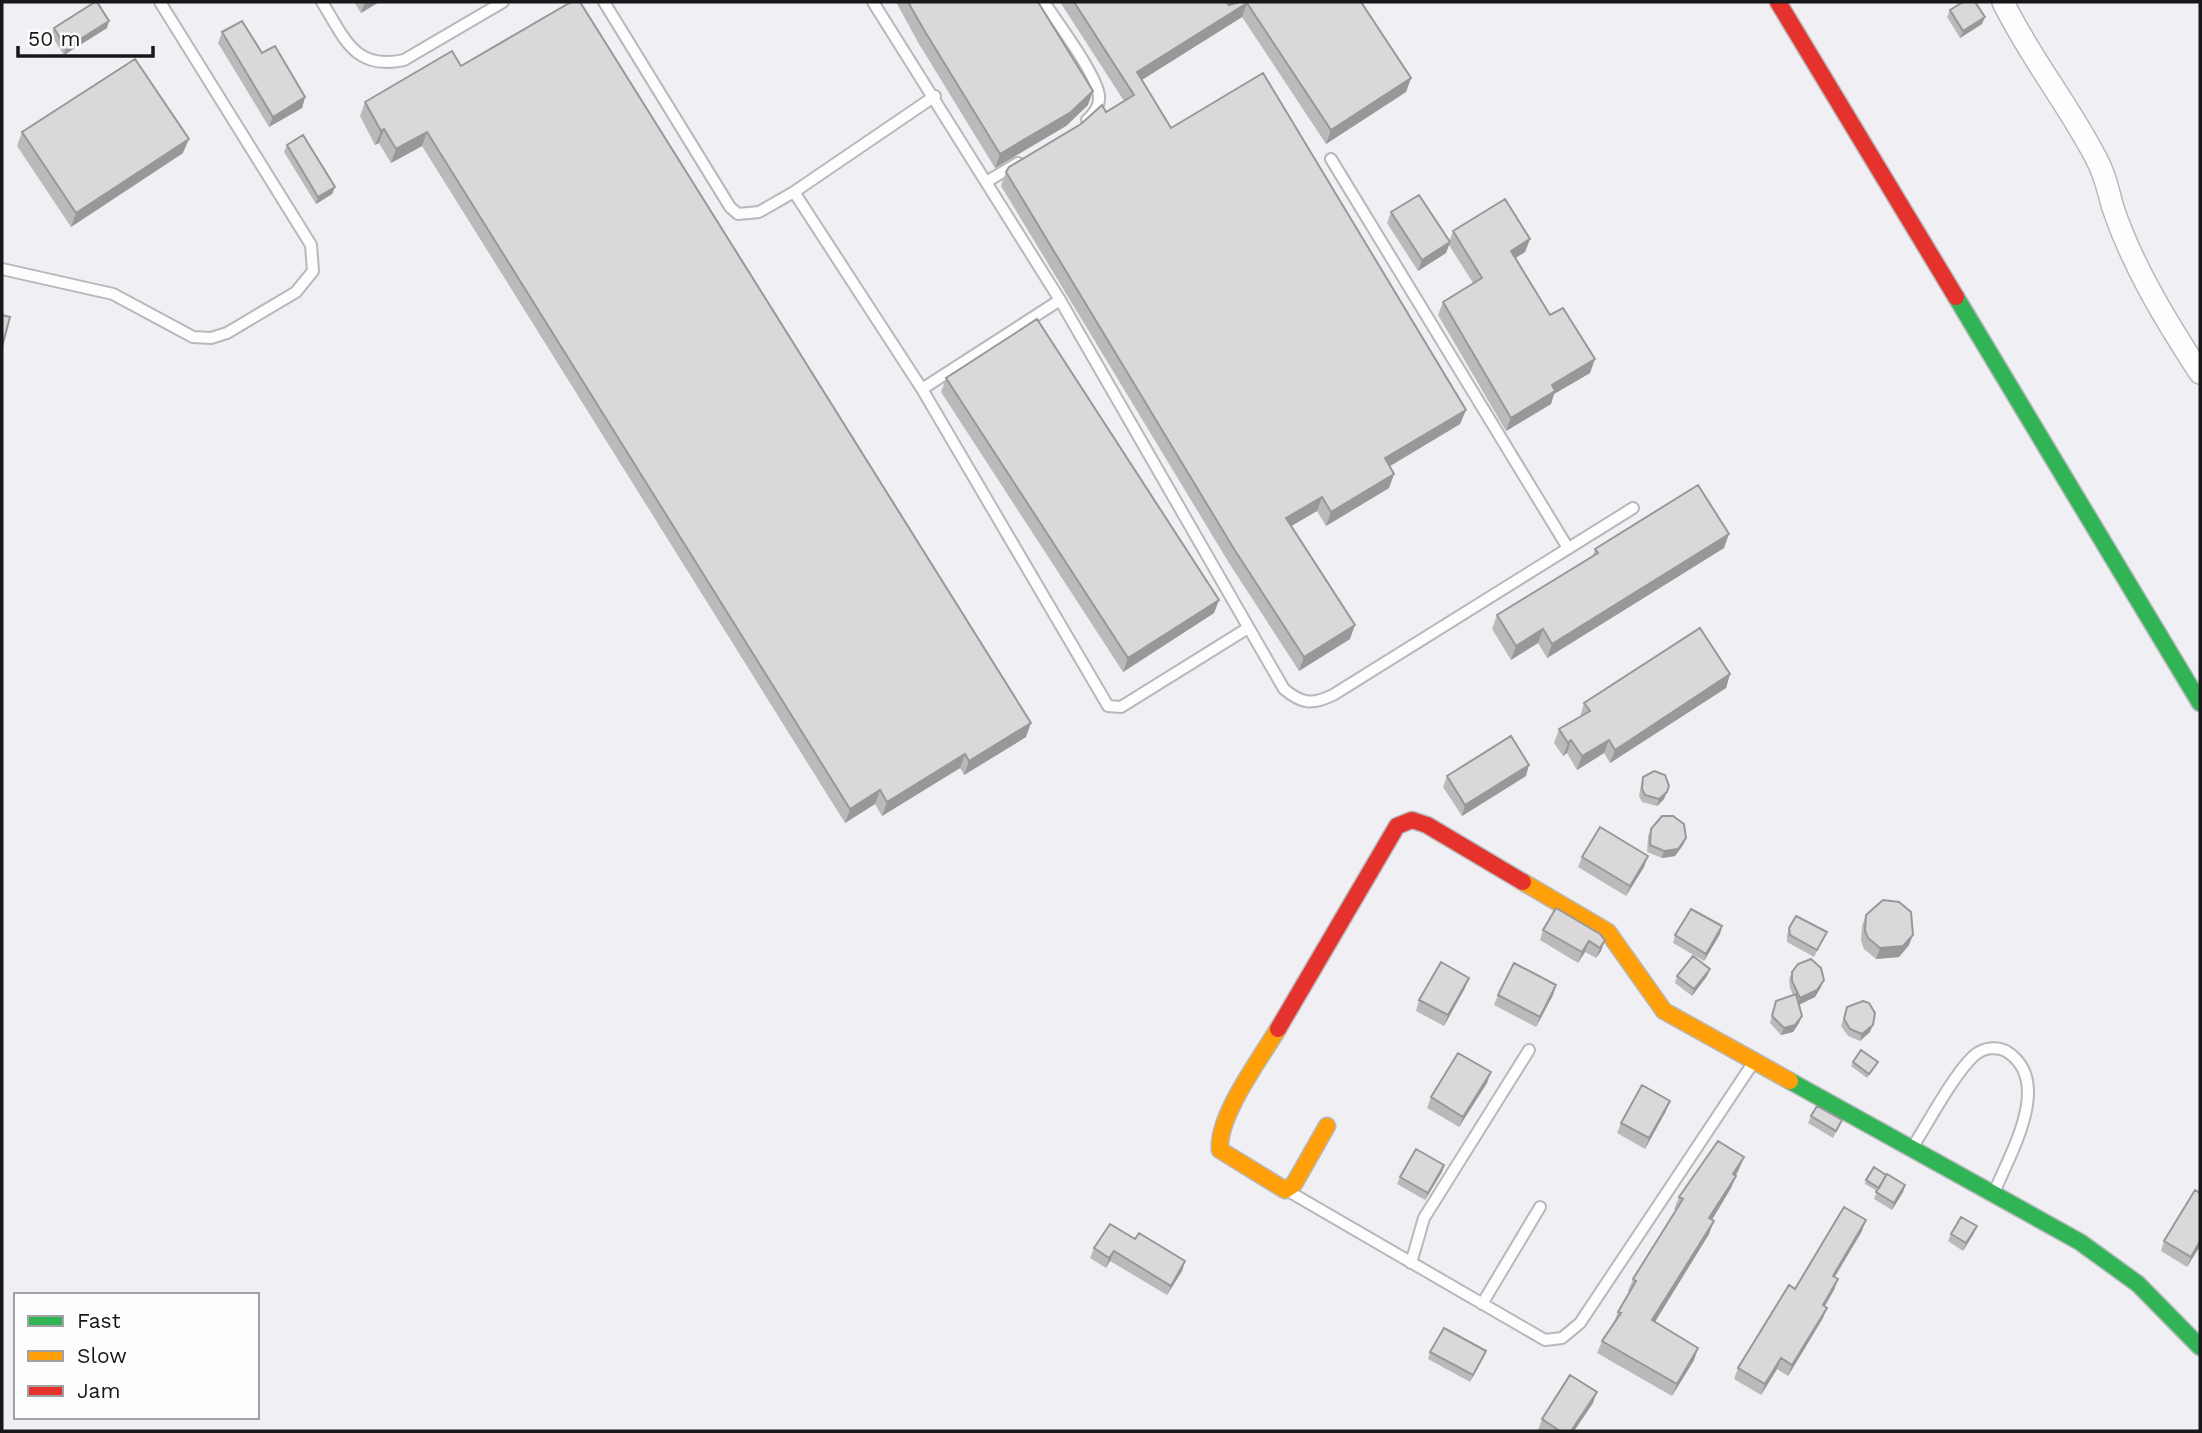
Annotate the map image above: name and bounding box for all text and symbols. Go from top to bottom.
scale bar [18,14,152,58]
text: 50 m [28,26,80,51]
legend [14,1293,259,1419]
text: Fast [77,1308,121,1333]
text: Slow [77,1343,127,1368]
text: Jam [77,1378,120,1403]

